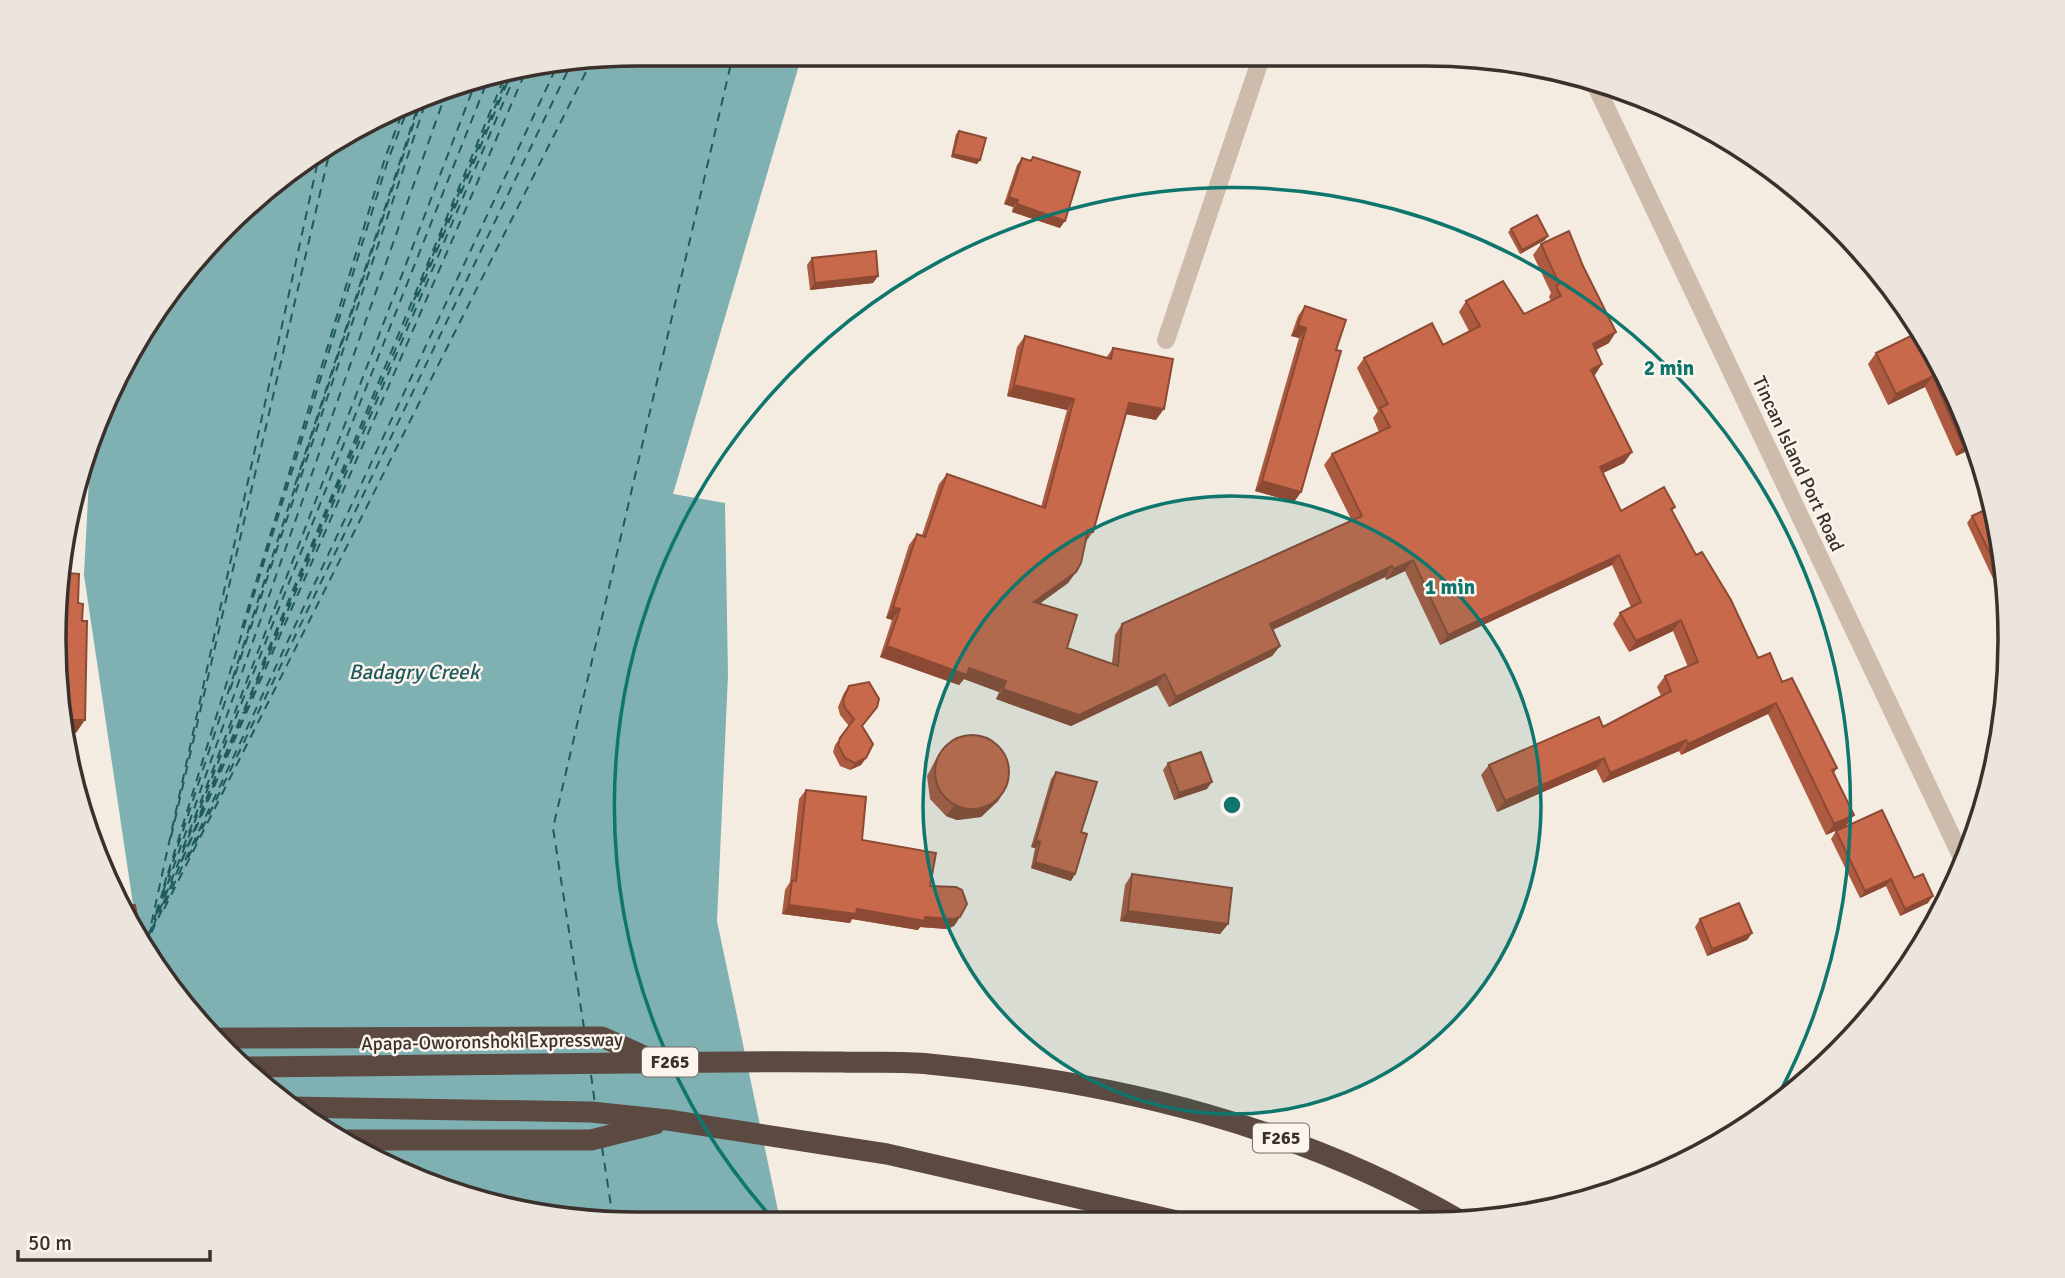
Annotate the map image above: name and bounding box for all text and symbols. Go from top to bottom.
text: 2 min [1644,355,1694,381]
street label: Tincan Island Port Road [1747,372,1849,556]
text: 1 min [1425,574,1475,600]
water label: Badagry Creek [349,659,482,685]
centre of rings [1220,793,1244,817]
street label: Apapa-Oworonshoki Expressway [361,1028,623,1056]
road number: F265 [642,1048,698,1077]
road number: F265 [1253,1124,1309,1153]
scale bar [18,1218,210,1262]
text: 50 m [28,1230,72,1256]

